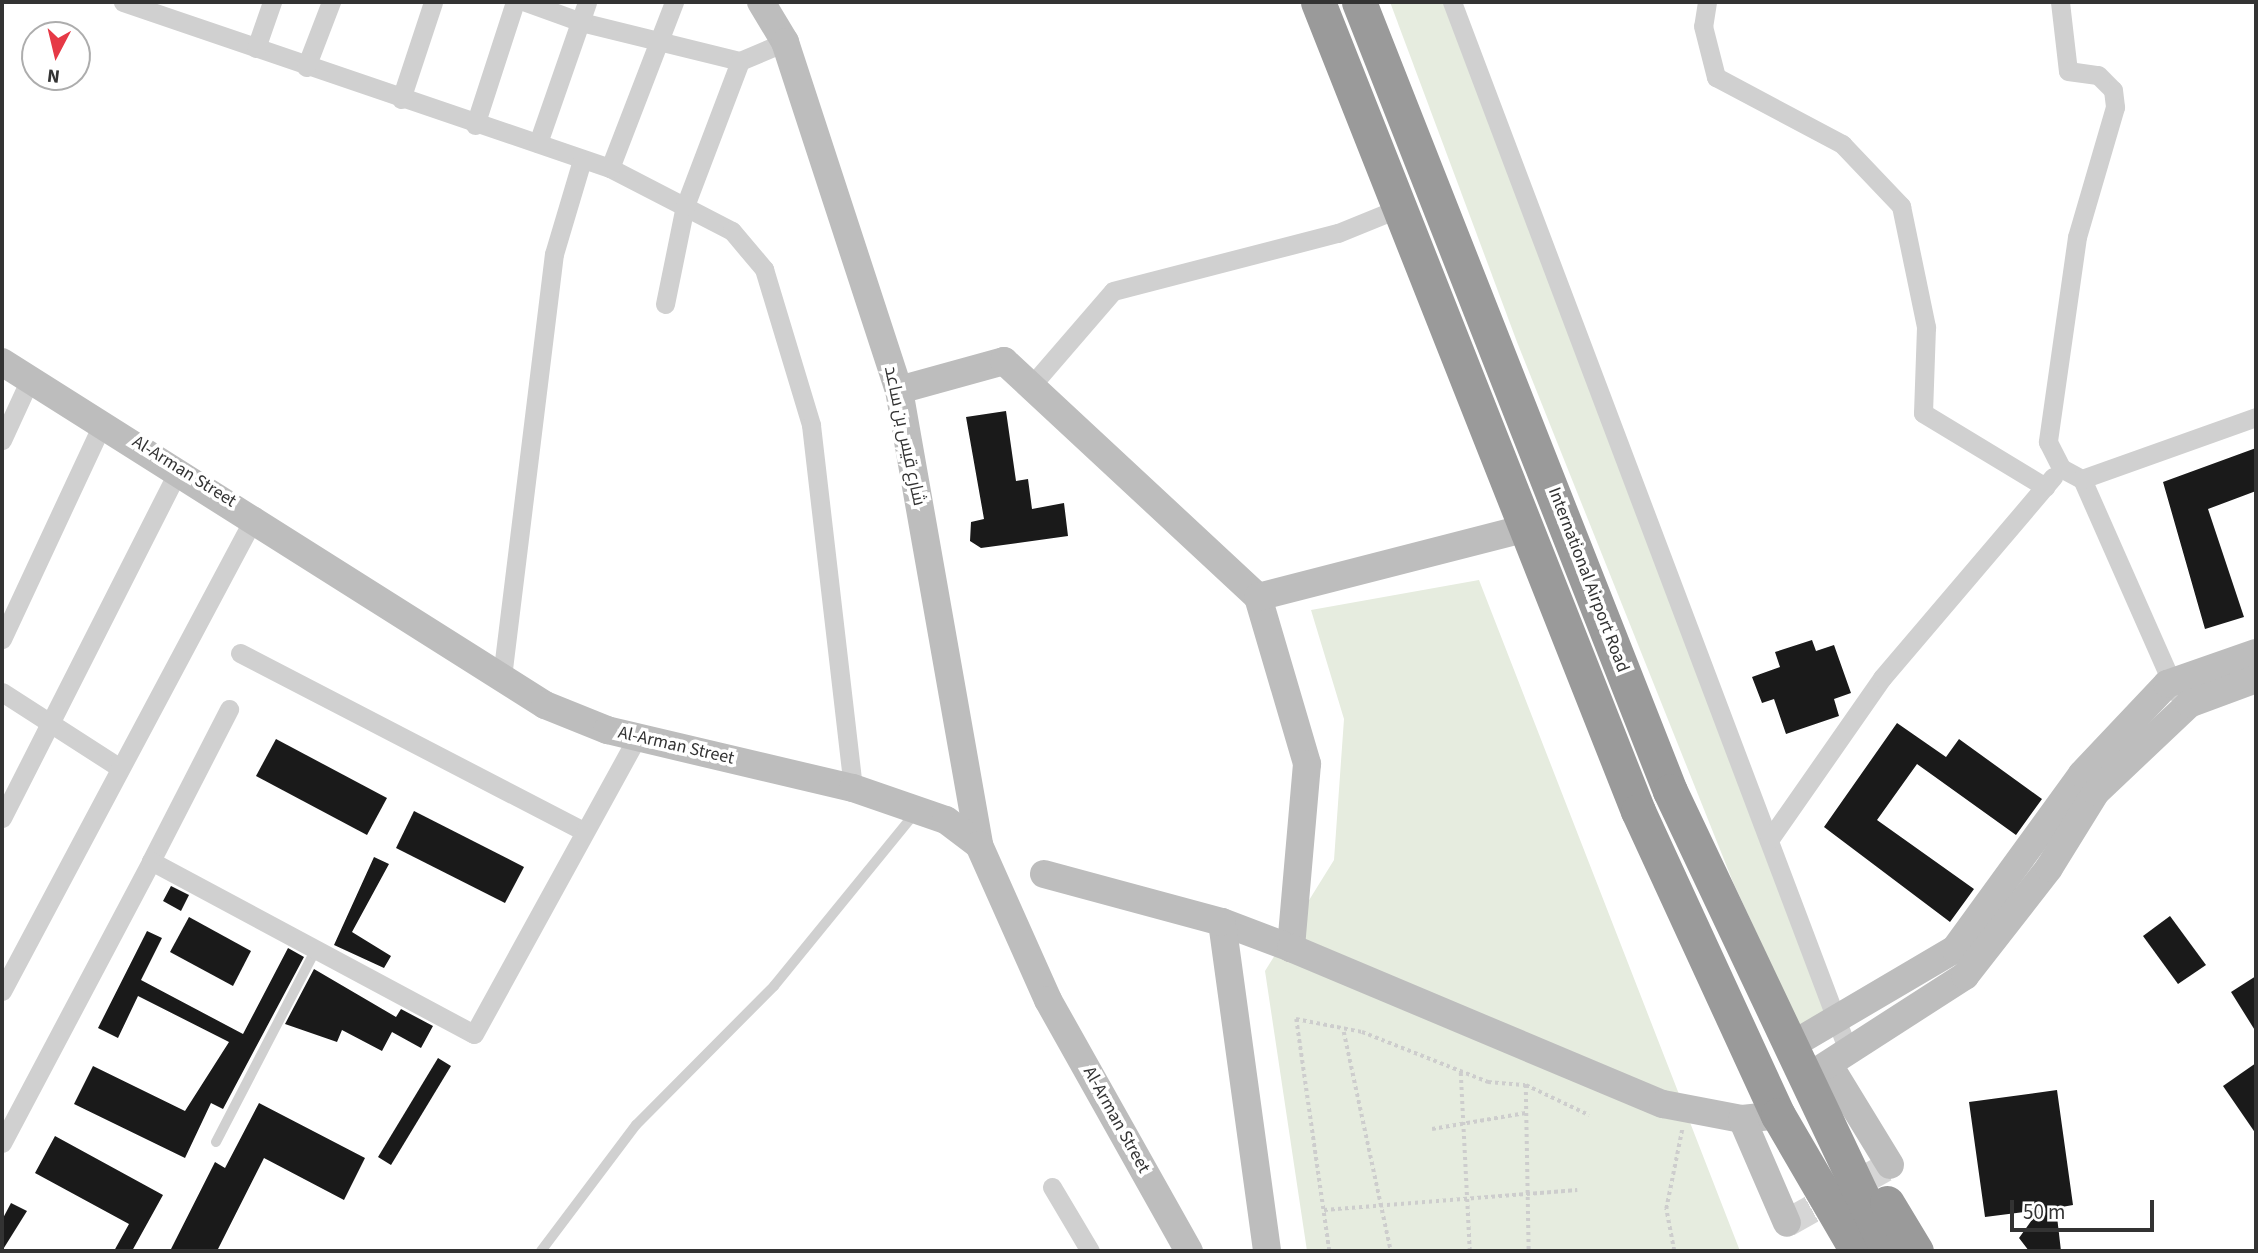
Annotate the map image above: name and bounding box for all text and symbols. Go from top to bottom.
north arrow [21,21,91,91]
text: N [46,61,62,90]
street label: شارع قيس بن ساعد [879,364,929,508]
street label: Al-Arman Street [128,431,240,513]
street label: International Airport Road [1543,484,1633,676]
street label: Al-Arman Street [616,722,736,770]
street label: Al-Arman Street [1078,1063,1154,1177]
scale bar [2013,1186,2156,1230]
text: 50 m [2023,1197,2065,1227]

